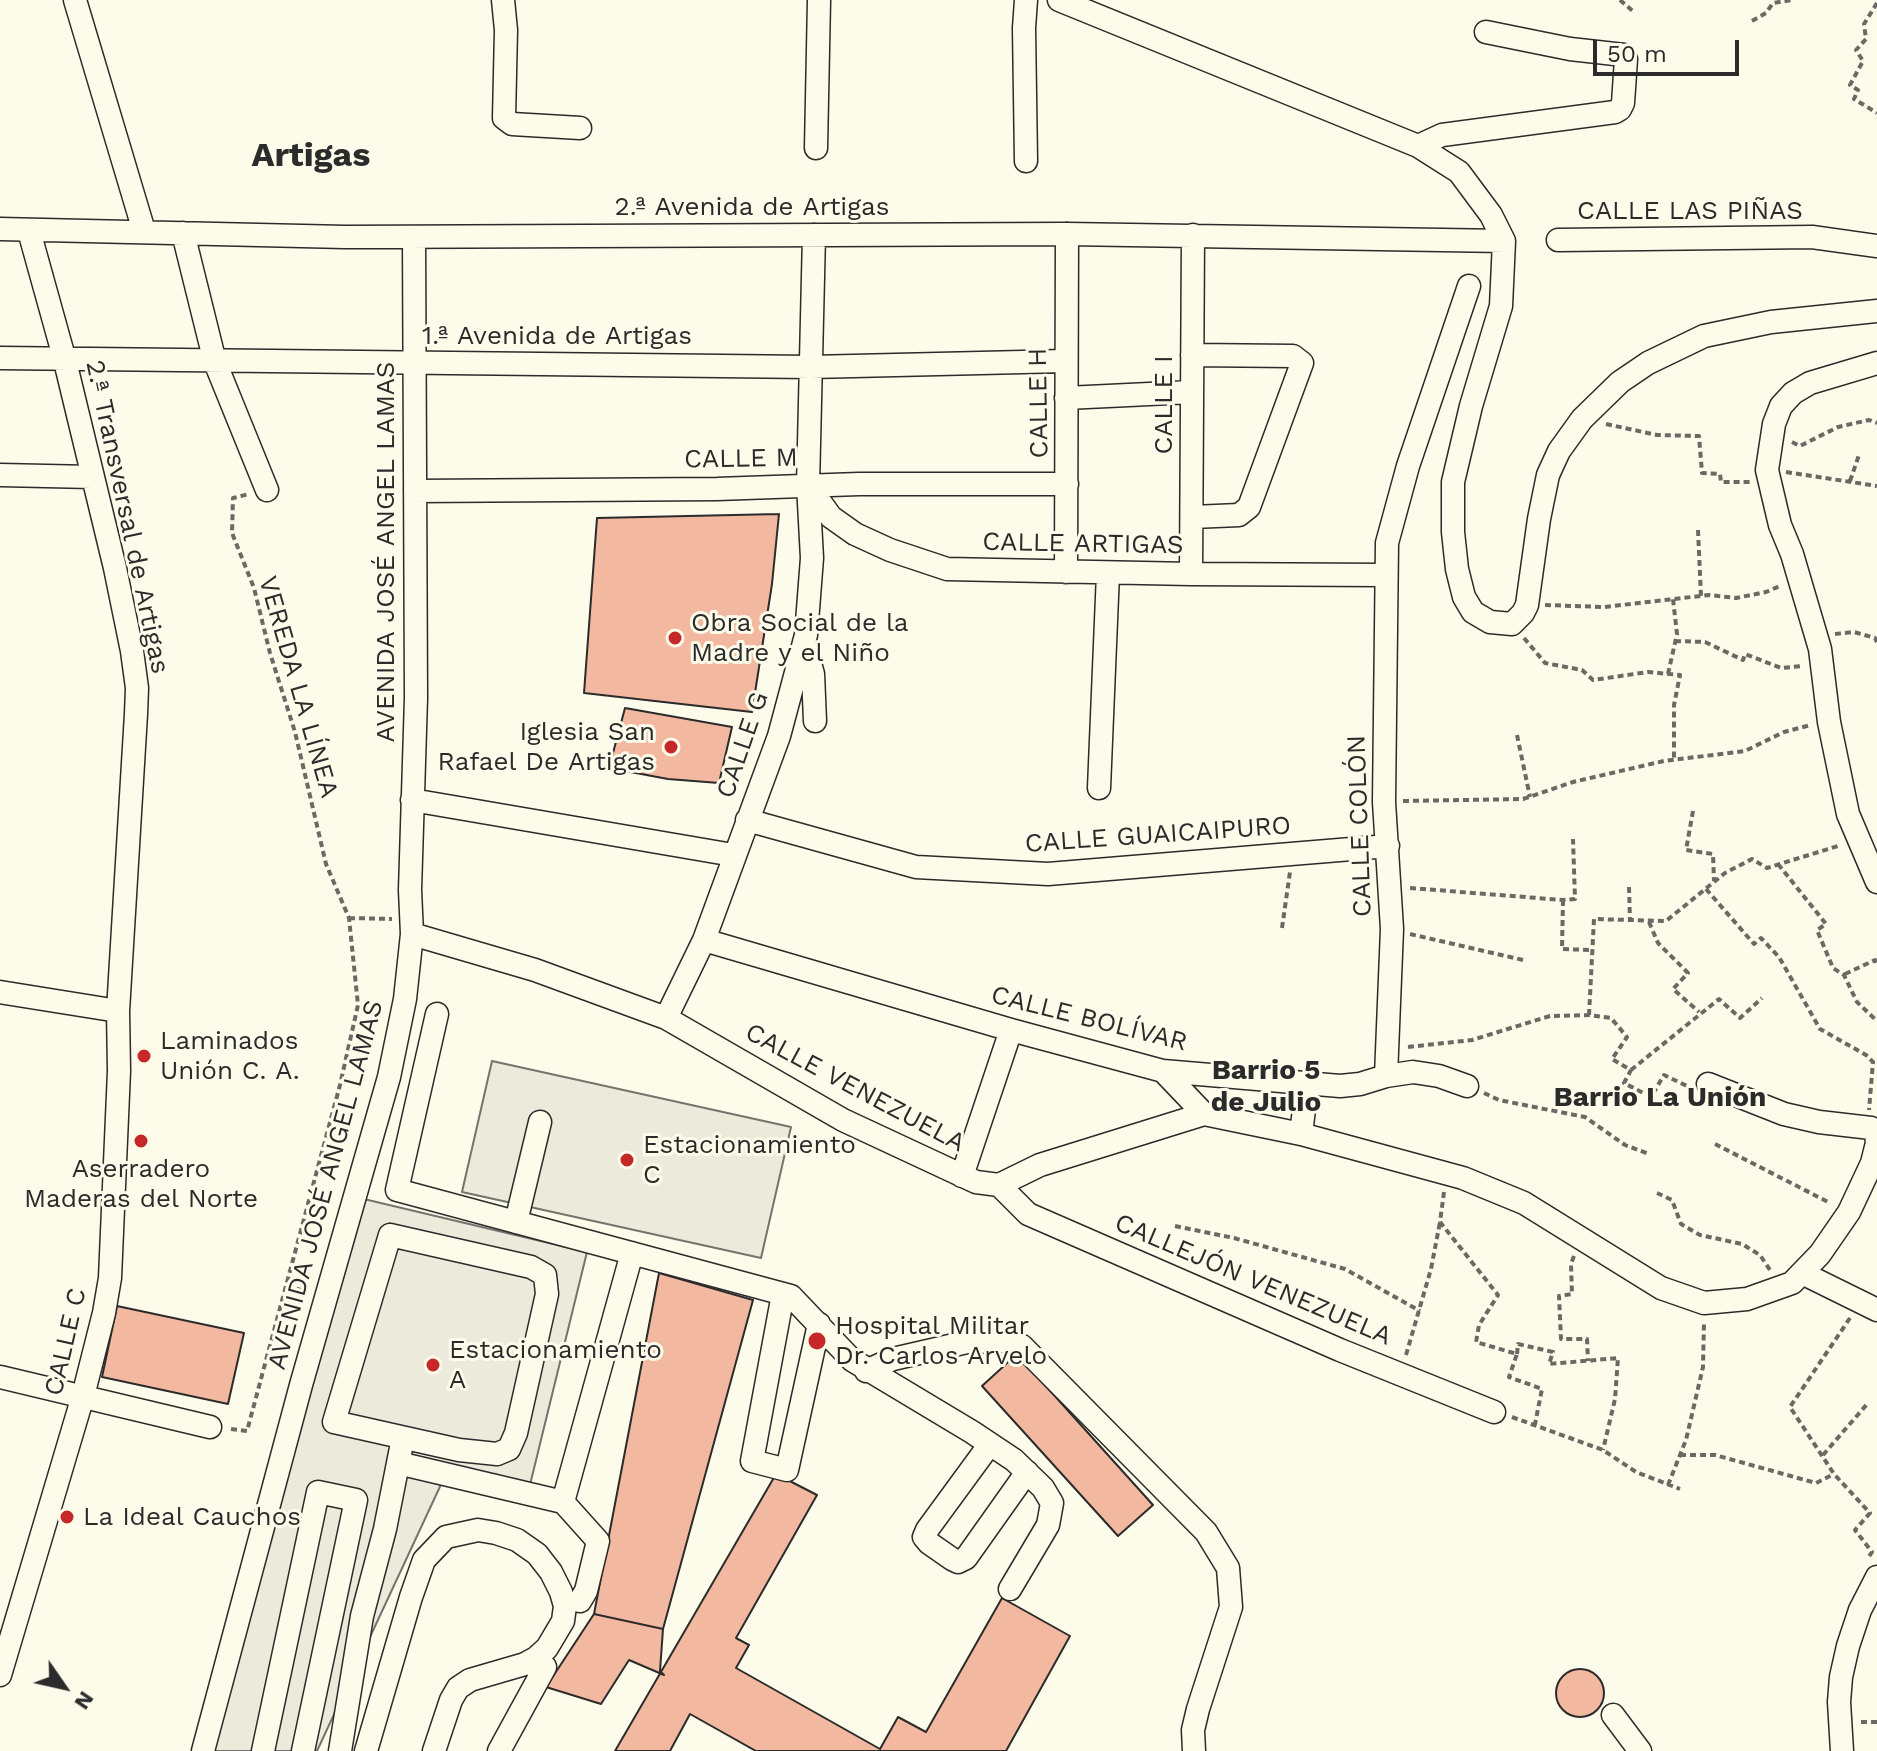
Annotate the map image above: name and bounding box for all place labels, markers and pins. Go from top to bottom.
place label: Obra Social de la Madre y el Niño [691,607,909,668]
marker: Obra Social de la Madre y el Niño [666,629,684,647]
place label: Iglesia San Rafael De Artigas [437,716,655,778]
marker: Iglesia San Rafael De Artigas [662,738,680,756]
place label: Laminados Unión C. A. [160,1025,300,1086]
marker: Laminados Unión C. A. [135,1047,153,1065]
place label: Estacionamiento C [643,1129,856,1190]
marker: Aserradero Maderas del Norte [132,1132,150,1150]
marker: Estacionamiento C [618,1151,636,1169]
place label: Aserradero Maderas del Norte [24,1153,258,1214]
place label: Hospital Militar Dr. Carlos Arvelo [835,1310,1047,1372]
marker: Hospital Militar Dr. Carlos Arvelo [806,1330,828,1352]
place label: Estacionamiento A [449,1334,662,1396]
marker: Estacionamiento A [424,1356,442,1374]
place label: La Ideal Cauchos [83,1501,301,1533]
marker: La Ideal Cauchos [58,1508,76,1526]

